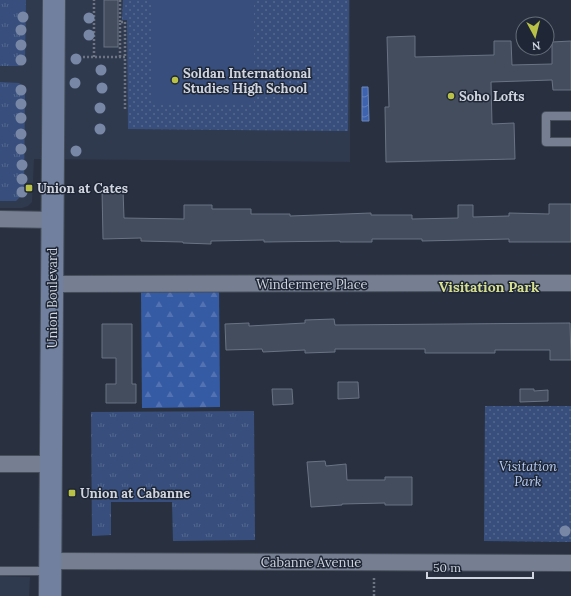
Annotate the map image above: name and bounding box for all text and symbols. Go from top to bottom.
north arrow [515,16,555,56]
text: N [531,38,541,53]
place label: Soldan International Studies High School [183,65,311,97]
marker: Soldan International Studies High School [170,75,180,85]
place label: Soho Lofts [459,88,525,105]
marker: Soho Lofts [446,91,456,101]
place label: Union at Cates [37,180,128,197]
marker: Union at Cates [24,183,34,193]
street label: Union Boulevard [44,247,61,348]
street label: Windermere Place [256,276,368,293]
district label: Visitation Park [439,278,540,296]
park label: Visitation Park [499,458,557,490]
place label: Union at Cabanne [80,485,190,502]
marker: Union at Cabanne [67,488,77,498]
street label: Cabanne Avenue [261,554,361,571]
scale bar [427,554,533,580]
text: 50 m [433,560,461,575]

